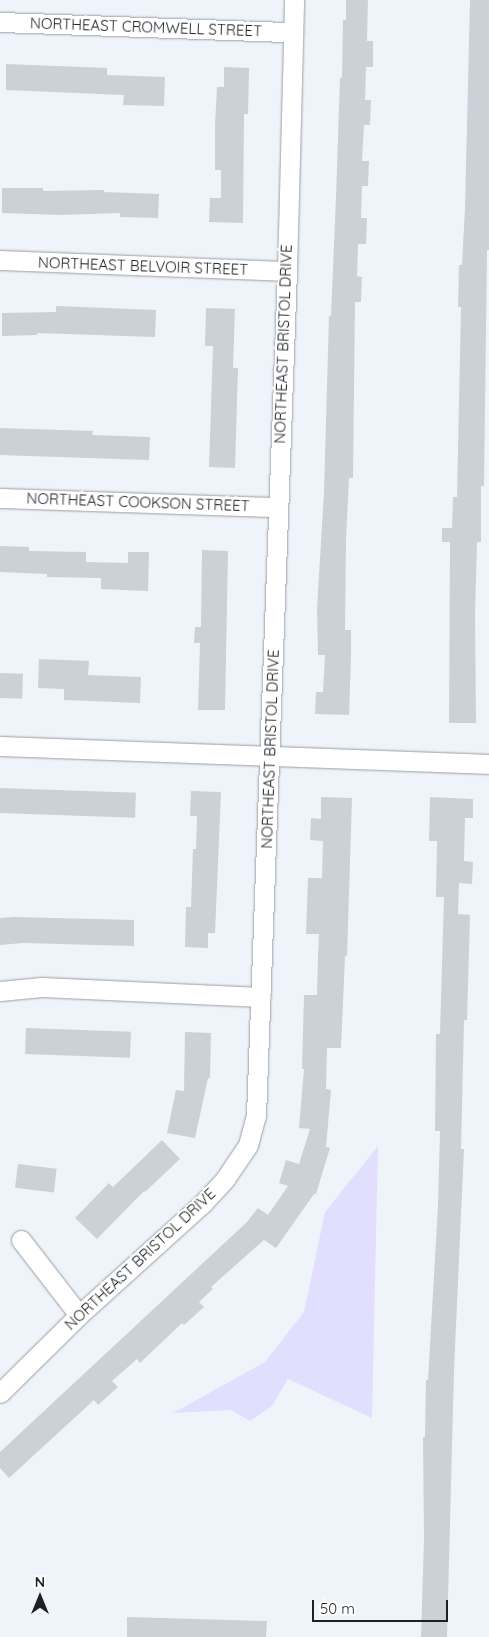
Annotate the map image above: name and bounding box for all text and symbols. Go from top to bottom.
street label: NORTHEAST CROMWELL STREET [30,14,262,40]
street label: NORTHEAST BRISTOL DRIVE [271,244,295,444]
street label: NORTHEAST BELVOIR STREET [38,253,248,279]
street label: NORTHEAST COOKSON STREET [26,489,250,515]
street label: NORTHEAST BRISTOL DRIVE [258,649,282,849]
street label: NORTHEAST BRISTOL DRIVE [61,1184,219,1334]
north arrow [15,1572,65,1622]
text: N [35,1573,45,1591]
scale bar [314,1590,450,1622]
text: 50 m [320,1599,355,1618]

